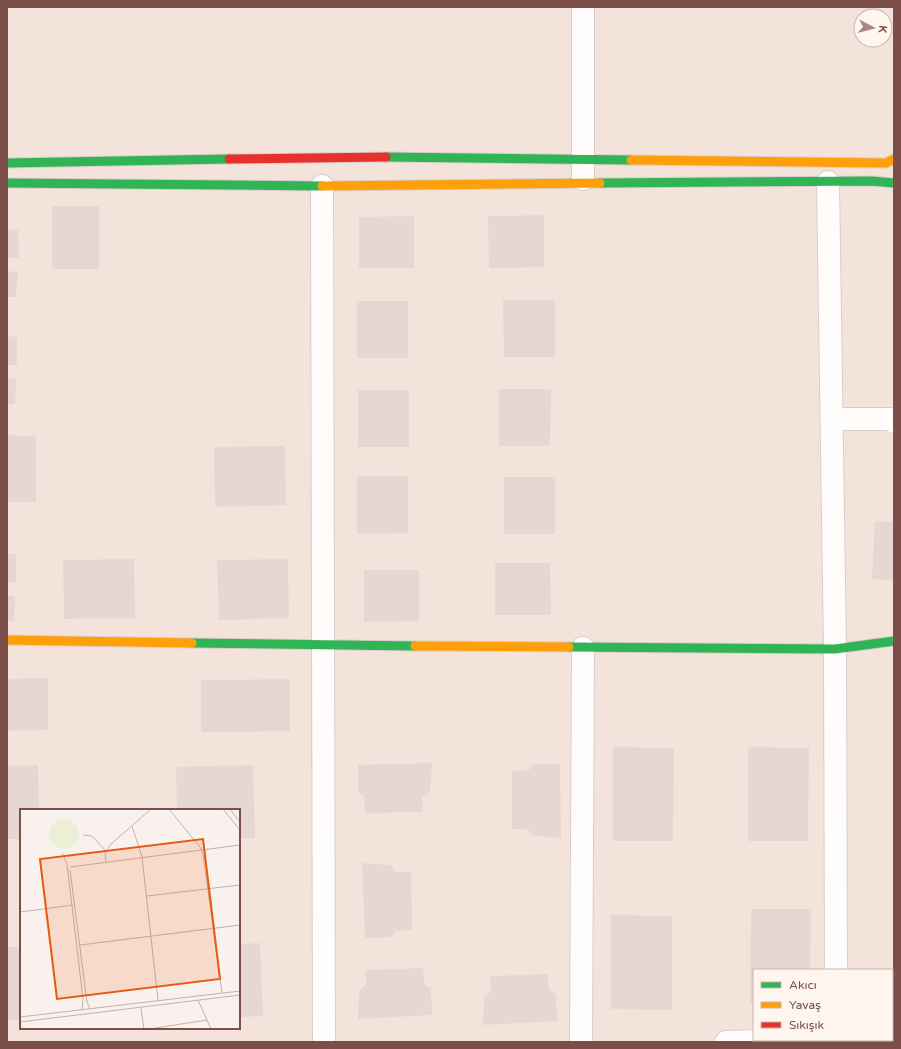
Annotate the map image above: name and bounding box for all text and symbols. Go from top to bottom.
north arrow [853,8,893,48]
text: K [875,25,889,34]
inset map [20,809,240,1029]
legend [753,969,893,1041]
text: Akıcı [789,978,817,992]
text: Yavaş [789,998,821,1012]
text: Sıkışık [789,1018,825,1032]

